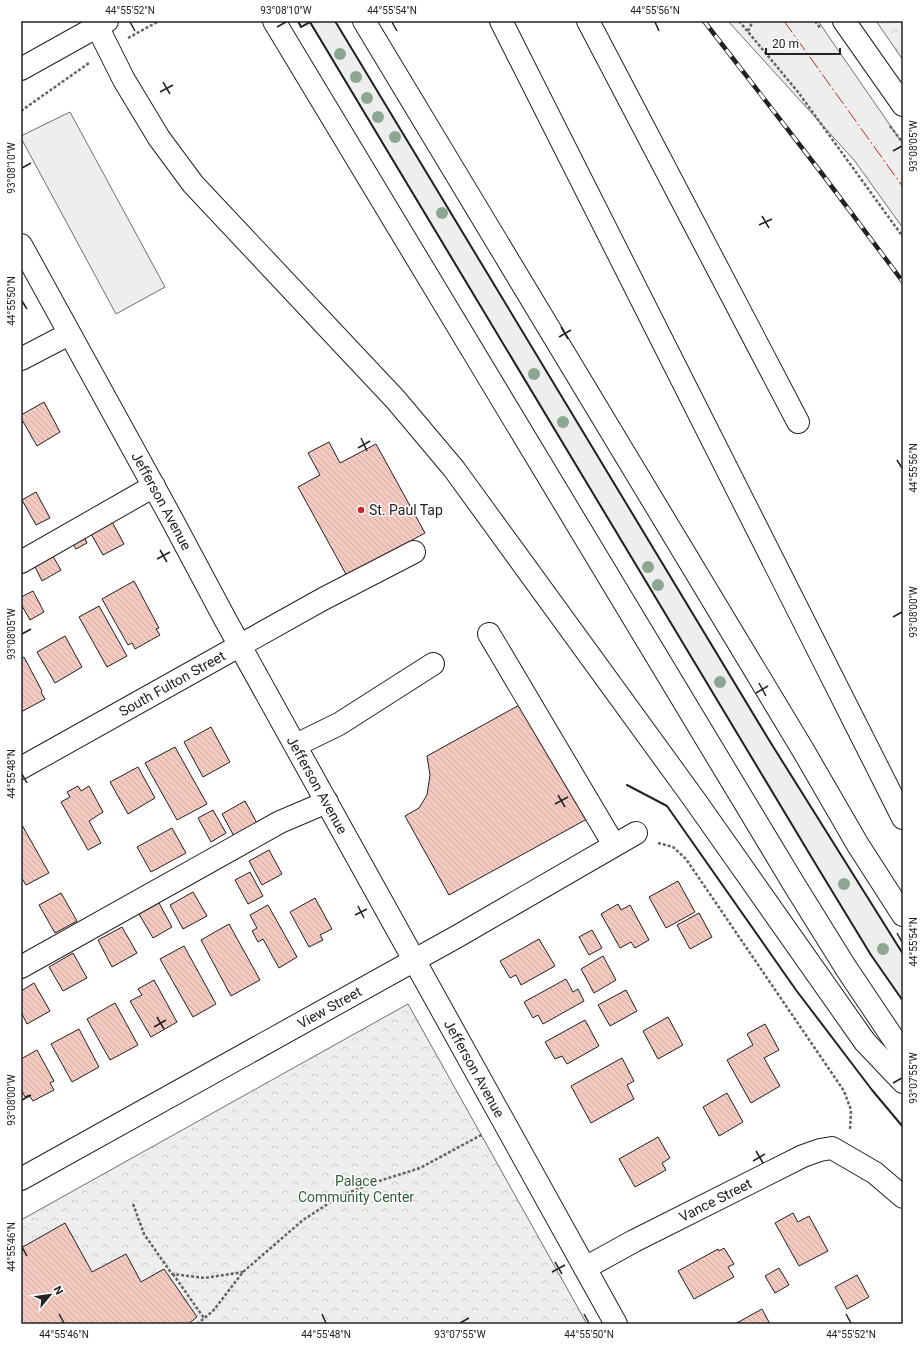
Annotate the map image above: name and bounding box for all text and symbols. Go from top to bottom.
text: 44°55'52"N [105,5,155,16]
text: 93°08'10"W [260,5,312,16]
text: 44°55'54"N [367,5,417,16]
text: 44°55'56"N [630,5,680,16]
scale bar [766,30,840,56]
text: 20 m [772,37,799,51]
text: 93°08'05"W [908,120,919,172]
text: 93°08'10"W [6,142,17,194]
text: 44°55'50"N [6,276,17,326]
text: 44°55'56"N [908,443,919,493]
street label: Jefferson Avenue [128,449,195,553]
place label: St. Paul Tap [369,502,443,518]
marker: St. Paul Tap [356,505,366,515]
text: 93°08'00"W [908,586,919,638]
text: 93°08'05"W [6,608,17,660]
street label: South Fulton Street [116,647,228,720]
street label: Jefferson Avenue [284,734,351,837]
text: 44°55'48"N [6,749,17,799]
text: 44°55'54"N [908,917,919,967]
street label: View Street [295,983,365,1032]
street label: Jefferson Avenue [441,1017,508,1120]
text: 93°07'55"W [908,1052,919,1104]
text: 93°08'00"W [6,1074,17,1126]
park label: Palace Community Center [298,1173,414,1205]
street label: Vance Street [676,1175,755,1225]
text: 44°55'46"N [6,1222,17,1272]
north arrow [30,1275,70,1315]
text: N [51,1284,66,1297]
text: 44°55'46"N [39,1329,89,1340]
text: 44°55'48"N [301,1329,351,1340]
text: 93°07'55"W [434,1329,486,1340]
text: 44°55'50"N [564,1329,614,1340]
text: 44°55'52"N [826,1329,876,1340]

